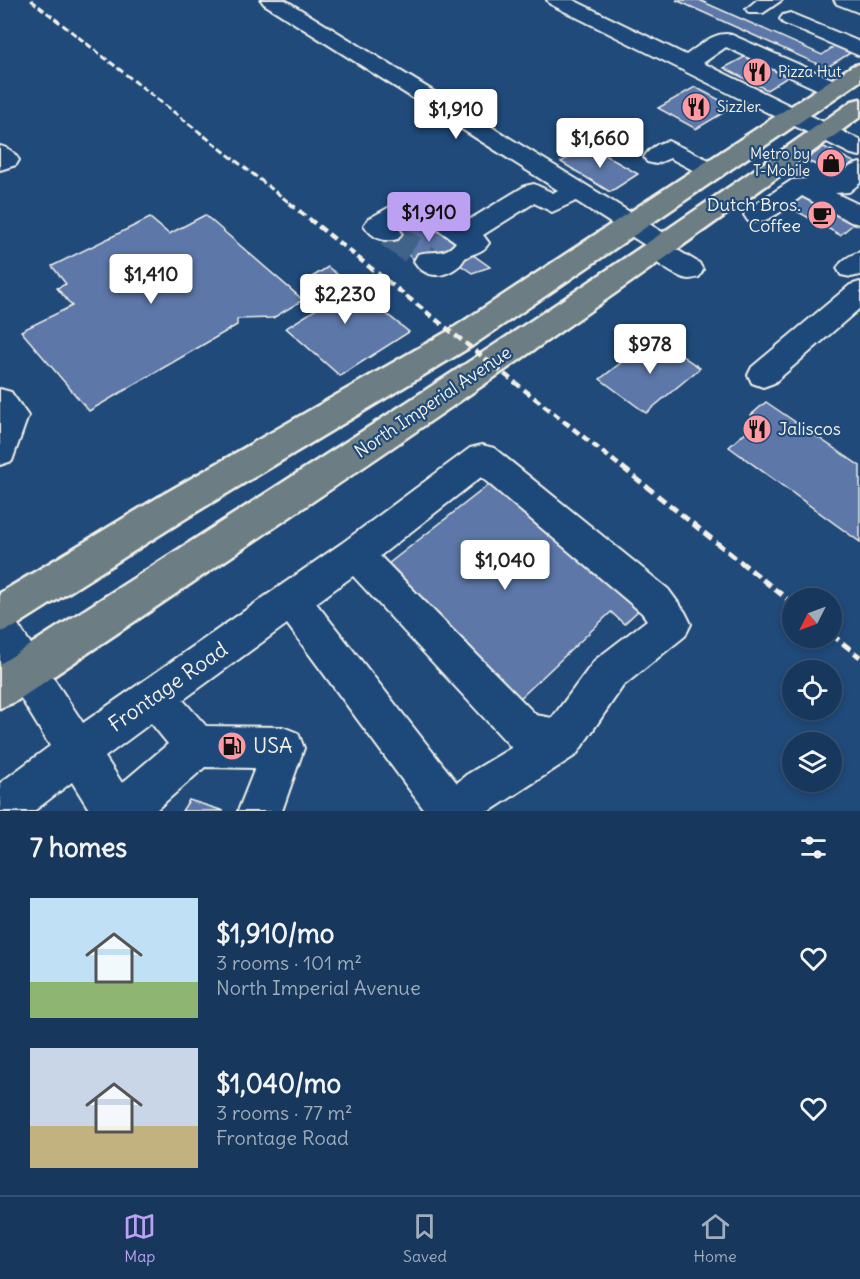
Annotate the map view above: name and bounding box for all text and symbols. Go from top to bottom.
restaurant icon: Pizza Hut [741,56,773,88]
place label: Pizza Hut [778,62,841,81]
pin: $1,910 [407,89,505,140]
restaurant icon: Sizzler [680,91,712,123]
text: $1,910 [428,96,484,121]
place label: Sizzler [717,97,761,116]
pin: $1,660 [551,118,649,169]
text: $1,660 [570,125,630,150]
place label: Metro by T-Mobile [750,144,810,180]
shop icon: Metro by T-Mobile [815,147,847,179]
pin: $1,910 [380,192,478,243]
place label: Dutch Bros. Coffee [707,193,801,237]
text: $1,910 [401,199,457,224]
cafe icon: Dutch Bros. Coffee [806,199,838,231]
pin: $1,410 [102,254,200,305]
text: $1,410 [124,261,178,286]
pin: $2,230 [296,274,394,325]
text: $2,230 [314,281,376,306]
pin: $978 [614,324,686,375]
text: $978 [628,331,672,356]
street label: North Imperial Avenue [350,341,516,463]
restaurant icon: Jaliscos [741,413,773,445]
place label: Jaliscos [778,417,841,440]
pin: $1,040 [456,540,554,591]
text: $1,040 [475,547,535,572]
north arrow [782,588,842,648]
map controls [782,588,842,792]
street label: Frontage Road [103,636,233,738]
button: locate [782,660,842,720]
fuel station icon: USA [216,730,248,762]
place label: USA [253,732,293,759]
button: layers [782,732,842,792]
text: 7 homes [30,831,127,864]
icon: filters [797,831,830,864]
text: $1,910/mo [216,917,334,950]
icon: home [78,922,150,994]
icon: heart [797,942,830,975]
text: 3 rooms · 101 m² [216,950,362,975]
text: North Imperial Avenue [216,975,421,1000]
text: $1,040/mo [216,1067,341,1100]
icon: home [78,1072,150,1144]
icon: heart [797,1092,830,1125]
text: 3 rooms · 77 m² [216,1100,353,1125]
text: Frontage Road [216,1125,349,1150]
tab: Map [123,1210,156,1266]
tab: Saved [403,1210,447,1266]
tab: Home [694,1210,737,1266]

